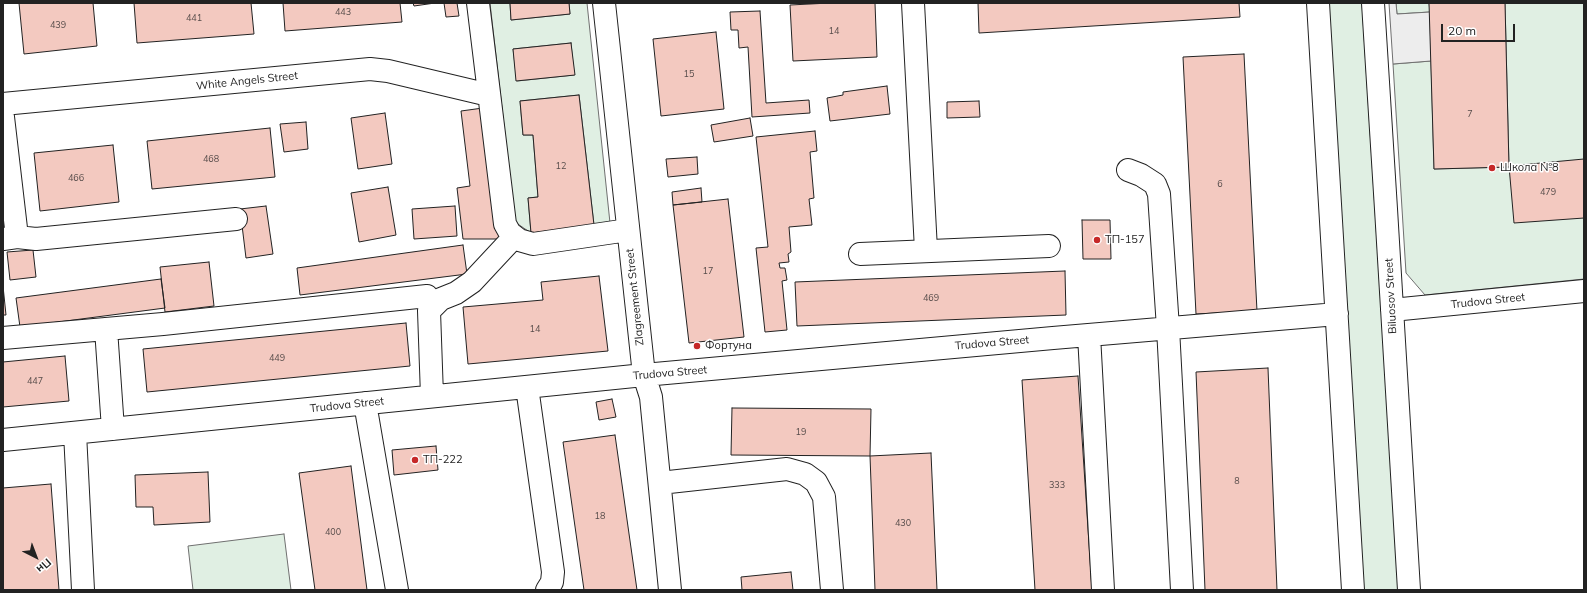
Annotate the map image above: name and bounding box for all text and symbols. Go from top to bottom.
house number: 443 [335,7,351,17]
house number: 441 [186,13,202,23]
scale bar [1443,16,1517,42]
house number: 439 [50,20,66,30]
text: 20 m [1448,23,1476,38]
house number: 14 [829,26,839,36]
street label: White Angels Street [195,69,299,93]
house number: 15 [684,69,694,79]
house number: 7 [1467,109,1473,119]
house number: 468 [203,154,219,164]
house number: 12 [556,161,566,171]
place label: Школа №8 [1500,161,1559,175]
marker: Школа №8 [1487,163,1497,173]
house number: 466 [68,173,84,183]
house number: 6 [1217,179,1223,189]
house number: 479 [1540,187,1556,197]
place label: ТП-157 [1105,233,1145,247]
marker: ТП-157 [1092,235,1102,245]
street label: Zlagreement Street [623,248,647,346]
street label: Biluosov Street [1382,258,1400,334]
house number: 17 [703,266,713,276]
street label: Trudova Street [1450,291,1526,311]
house number: 469 [923,293,939,303]
house number: 14 [530,324,540,334]
street label: Trudova Street [954,333,1030,353]
place label: Фортуна [705,339,752,353]
marker: Фортуна [692,341,702,351]
house number: 449 [269,353,285,363]
street label: Trudova Street [632,363,708,383]
house number: 447 [27,376,43,386]
street label: Trudova Street [309,395,385,415]
house number: 19 [796,427,806,437]
place label: ТП-222 [423,453,463,467]
marker: ТП-222 [410,455,420,465]
house number: 8 [1234,476,1240,486]
house number: 333 [1049,480,1065,490]
house number: 18 [595,511,605,521]
house number: 430 [895,518,911,528]
house number: 400 [325,527,341,537]
north arrow [16,537,56,577]
text: Пн [34,556,54,576]

